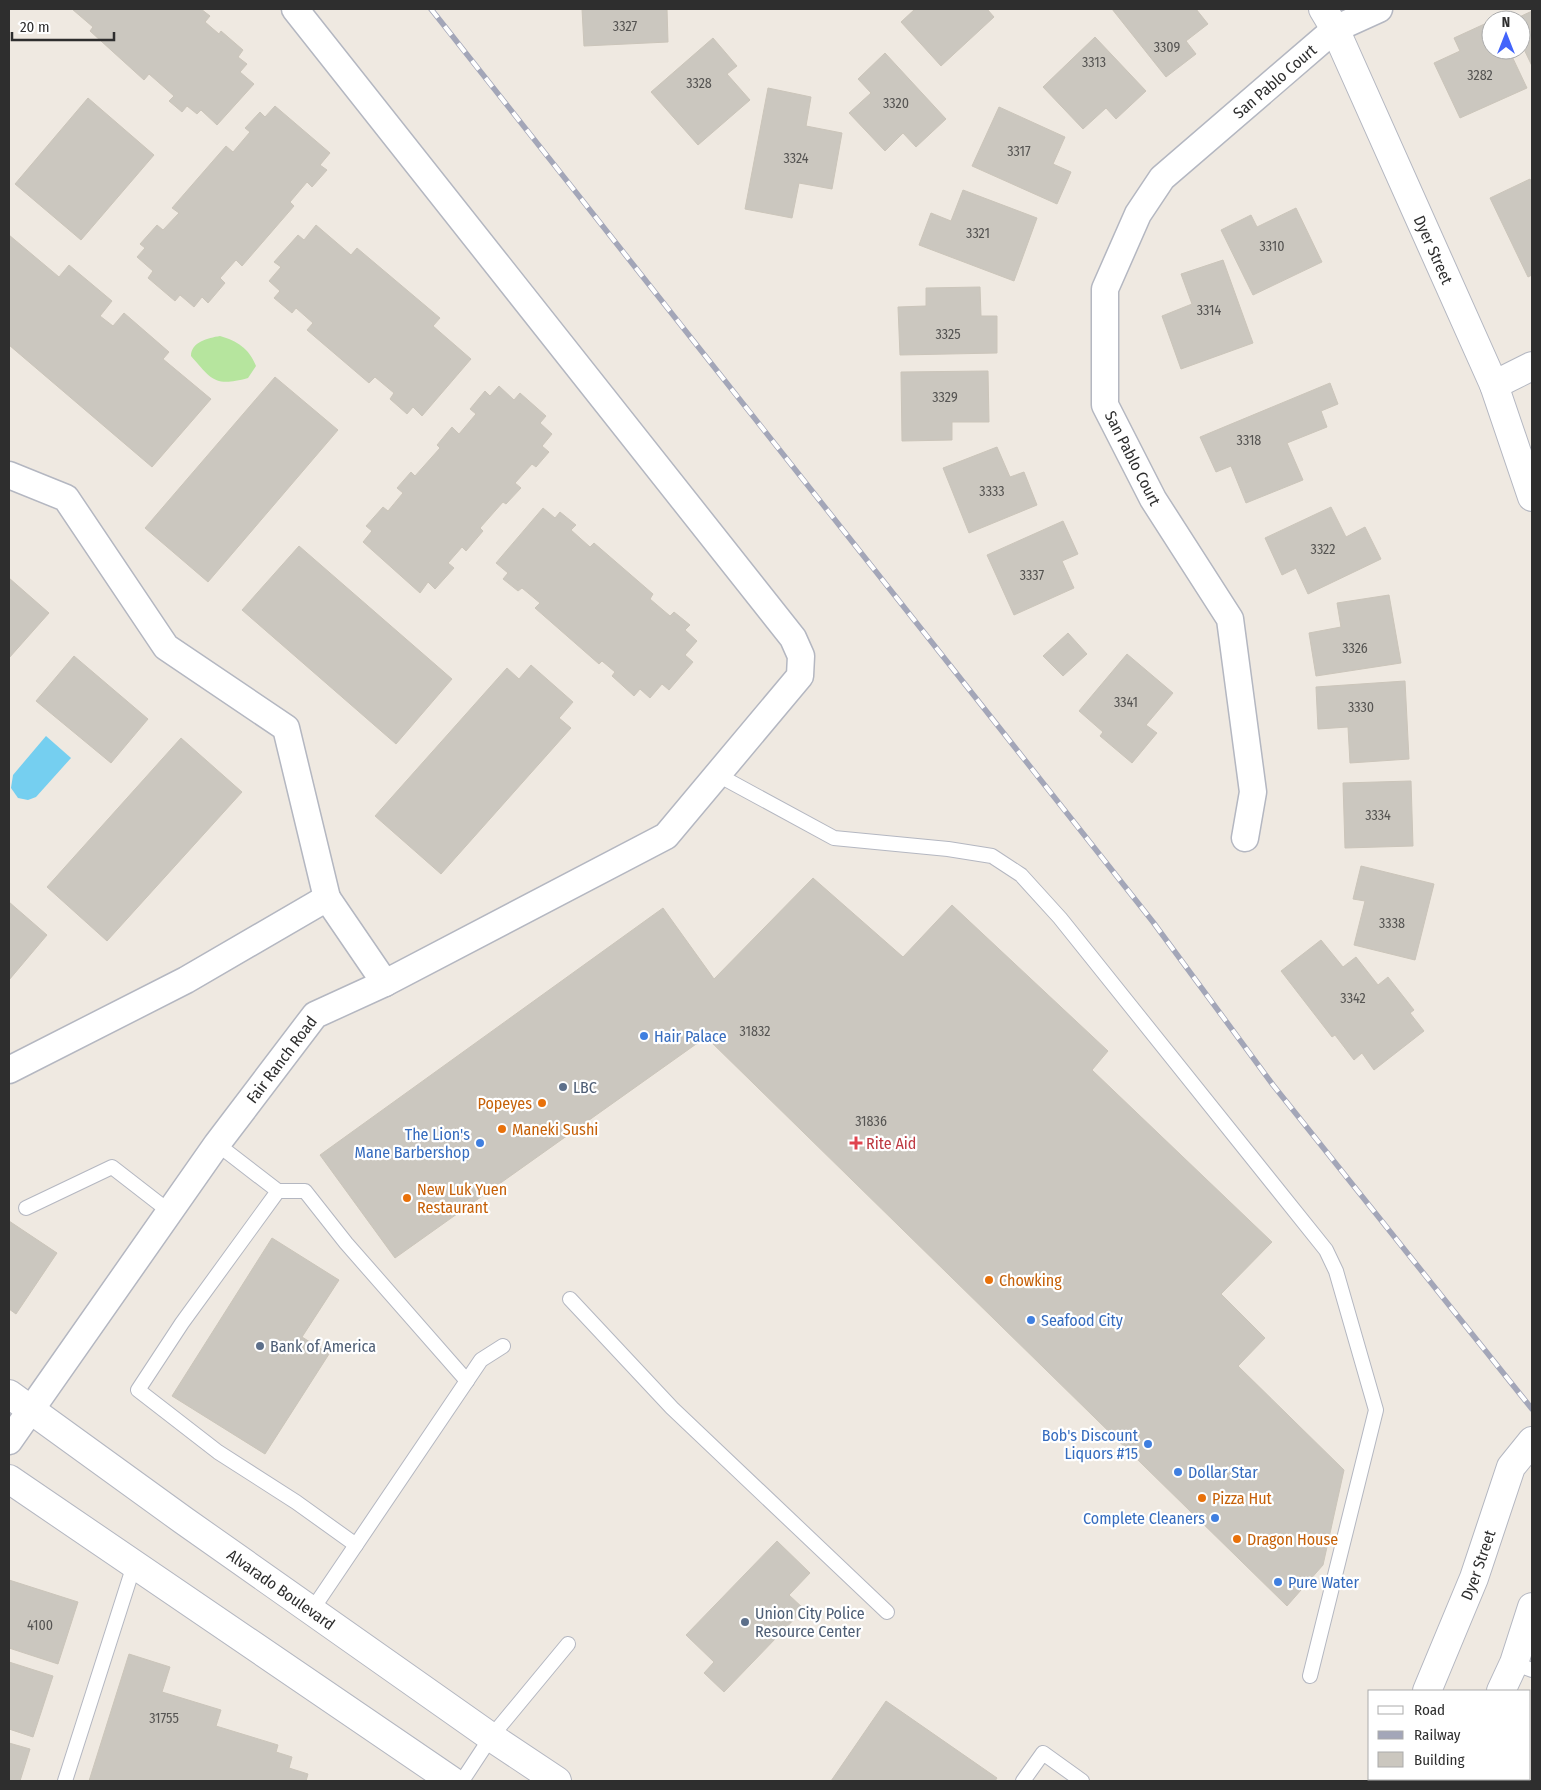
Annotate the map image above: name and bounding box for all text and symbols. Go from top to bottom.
scale bar [12,10,115,42]
north arrow [1481,10,1531,60]
text: N [1502,14,1510,31]
text: 20 m [20,18,50,36]
house number: 3327 [613,18,637,35]
house number: 3309 [1154,39,1180,56]
street label: San Pablo Court [1229,40,1321,123]
house number: 3313 [1082,54,1106,71]
house number: 3282 [1467,67,1493,84]
house number: 3328 [686,75,712,92]
house number: 3320 [883,95,909,112]
house number: 3317 [1007,143,1031,160]
house number: 3324 [783,150,809,167]
street label: Dyer Street [1410,213,1457,288]
house number: 3321 [966,225,990,242]
house number: 3310 [1259,238,1285,255]
house number: 3314 [1197,302,1221,319]
house number: 3325 [935,326,961,343]
house number: 3329 [932,389,958,406]
street label: San Pablo Court [1101,408,1165,509]
house number: 3318 [1237,432,1261,449]
house number: 3333 [979,483,1005,500]
house number: 3322 [1311,541,1335,558]
house number: 3337 [1020,567,1045,584]
house number: 3326 [1342,640,1368,657]
house number: 3341 [1114,694,1138,711]
house number: 3330 [1348,699,1374,716]
house number: 3334 [1365,807,1391,824]
house number: 3338 [1379,915,1405,932]
house number: 3342 [1340,990,1366,1007]
street label: Fair Ranch Road [243,1012,321,1107]
house number: 31832 [740,1023,770,1040]
place label: Hair Palace [654,1027,727,1046]
marker: Hair Palace [638,1030,650,1042]
place label: LBC [573,1078,597,1097]
marker: LBC [557,1081,569,1093]
place label: Popeyes [478,1094,532,1113]
marker: Popeyes [536,1097,548,1109]
house number: 31836 [855,1113,887,1130]
place label: Maneki Sushi [512,1120,598,1139]
marker: Maneki Sushi [496,1123,508,1135]
place label: The Lion's Mane Barbershop [355,1125,470,1162]
place label: Rite Aid [866,1134,916,1153]
marker: The Lion's Mane Barbershop [474,1137,486,1149]
marker: Rite Aid [850,1137,862,1149]
place label: New Luk Yuen Restaurant [417,1180,507,1217]
marker: New Luk Yuen Restaurant [401,1192,413,1204]
place label: Chowking [999,1271,1062,1290]
marker: Chowking [983,1274,995,1286]
place label: Seafood City [1041,1311,1124,1330]
marker: Seafood City [1025,1314,1037,1326]
place label: Bank of America [270,1337,376,1356]
marker: Bank of America [254,1340,266,1352]
place label: Bob's Discount Liquors #15 [1042,1426,1139,1463]
marker: Bob's Discount Liquors #15 [1142,1438,1154,1450]
place label: Dollar Star [1188,1463,1258,1482]
marker: Dollar Star [1172,1466,1184,1478]
place label: Pizza Hut [1212,1489,1273,1508]
marker: Pizza Hut [1196,1492,1208,1504]
place label: Complete Cleaners [1083,1509,1205,1528]
marker: Complete Cleaners [1209,1512,1221,1524]
street label: Dyer Street [1457,1527,1500,1603]
place label: Dragon House [1247,1530,1338,1549]
marker: Dragon House [1231,1533,1243,1545]
street label: Alvarado Boulevard [224,1545,338,1634]
place label: Pure Water [1288,1573,1359,1592]
marker: Pure Water [1272,1576,1284,1588]
place label: Union City Police Resource Center [755,1604,865,1641]
marker: Union City Police Resource Center [739,1616,751,1628]
house number: 4100 [27,1617,53,1634]
legend [1368,1690,1531,1780]
text: Road [1414,1701,1445,1719]
house number: 31755 [149,1710,179,1727]
text: Railway [1414,1726,1461,1744]
text: Building [1414,1751,1465,1769]

